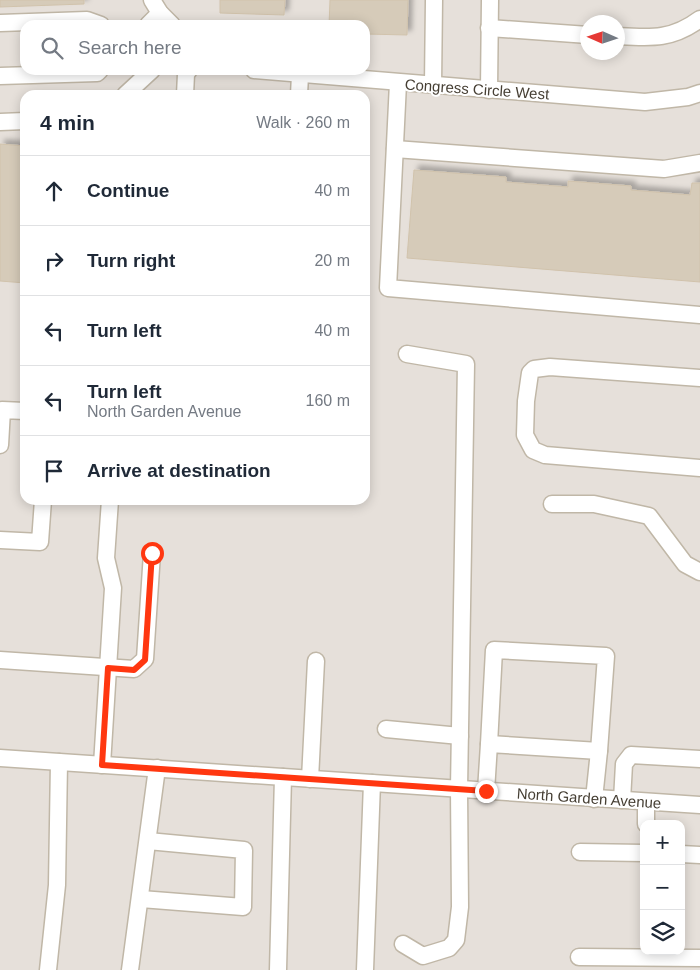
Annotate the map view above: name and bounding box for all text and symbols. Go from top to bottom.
north arrow [580,15,625,60]
search box [20,20,370,75]
icon: search [38,34,66,62]
text: Search here [78,37,182,58]
street label: Congress Circle West [404,75,551,103]
text: 4 min [40,111,95,134]
text: Walk · 260 m [256,114,350,131]
icon: ahead [40,177,68,205]
text: Continue [87,180,169,201]
text: 40 m [314,182,350,199]
icon: right [40,247,68,275]
text: Turn right [87,250,175,271]
text: 20 m [314,252,350,269]
icon: left [40,317,68,345]
text: Turn left [87,320,162,341]
text: 40 m [314,322,350,339]
text: Turn left [87,381,162,402]
icon: left [40,387,68,415]
text: 160 m [306,392,350,409]
text: North Garden Avenue [87,403,241,420]
icon: arrive [40,457,68,485]
text: Arrive at destination [87,460,271,481]
route start [141,542,164,565]
route end [475,780,498,803]
street label: North Garden Avenue [516,784,662,812]
map controls [640,820,685,955]
button: + [640,820,685,865]
button: − [640,865,685,910]
button: layers [640,910,685,955]

